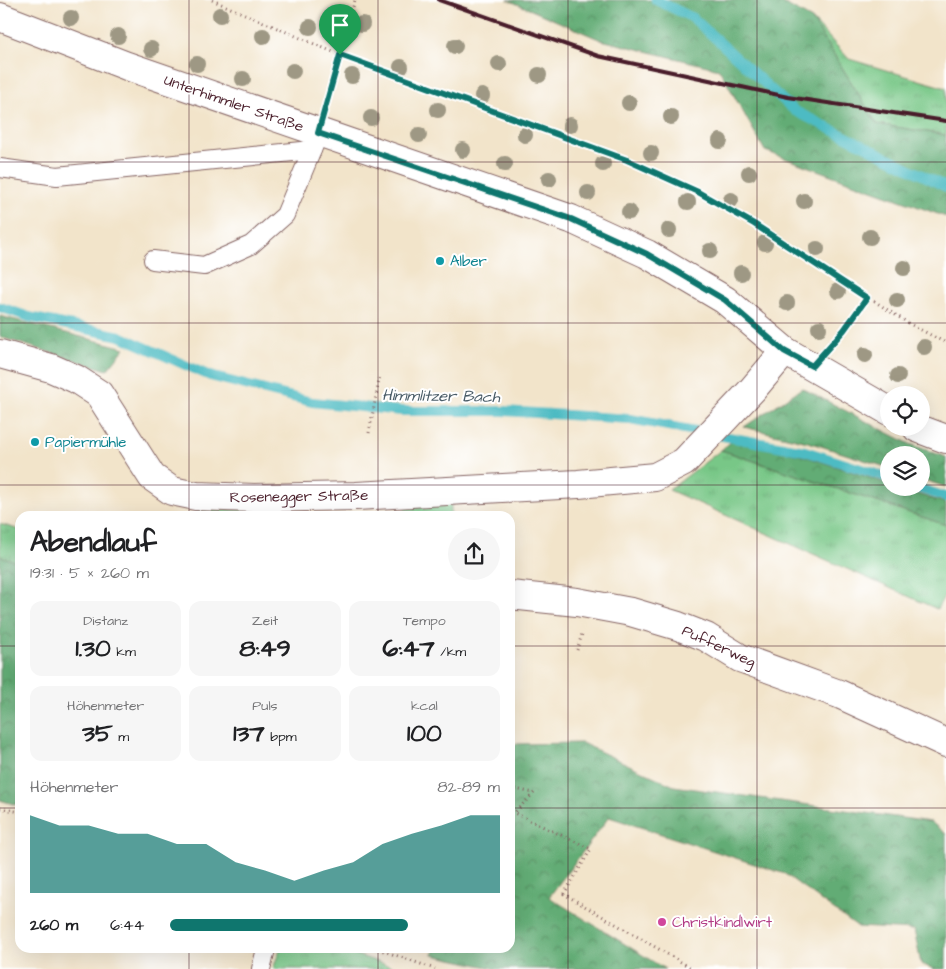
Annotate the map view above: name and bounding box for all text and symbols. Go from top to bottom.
pin [319,4,361,55]
icon: arrive [326,11,354,39]
street label: Unterhimmler Straße [161,70,307,137]
place label: Alber [450,251,487,272]
marker: Alber [434,255,446,267]
water label: Himmlitzer Bach [382,384,501,408]
map controls [880,386,930,496]
button: locate [880,386,930,436]
place label: Papiermühle [45,432,126,453]
marker: Papiermühle [29,436,41,448]
button: layers [880,446,930,496]
street label: Rosenegger Straße [230,485,369,509]
text: Abendlauf [30,523,157,562]
button: share [448,528,500,580]
text: 19:31 · 5 × 260 m [30,562,149,584]
text: Distanz [83,611,128,631]
text: Zeit [252,611,278,631]
text: Tempo [403,611,446,631]
street label: Pufferweg [678,620,759,674]
text: 1.30 [76,631,111,666]
text: 8:49 [239,631,291,666]
text: 6:47 [382,631,435,666]
text: km [111,642,136,662]
text: /km [435,642,466,662]
text: Höhenmeter [67,696,144,716]
text: Puls [252,696,278,716]
text: kcal [411,696,438,716]
text: 35 [82,716,113,751]
text: 137 [233,716,265,751]
text: 100 [407,716,442,751]
text: m [113,727,129,747]
text: bpm [265,727,297,747]
text: Höhenmeter [30,776,118,798]
text: 82–89 m [437,776,500,798]
place label: Christkindlwirt [672,912,772,933]
text: 260 m [30,914,78,936]
text: 6:44 [110,914,144,936]
marker: Christkindlwirt [656,916,668,928]

